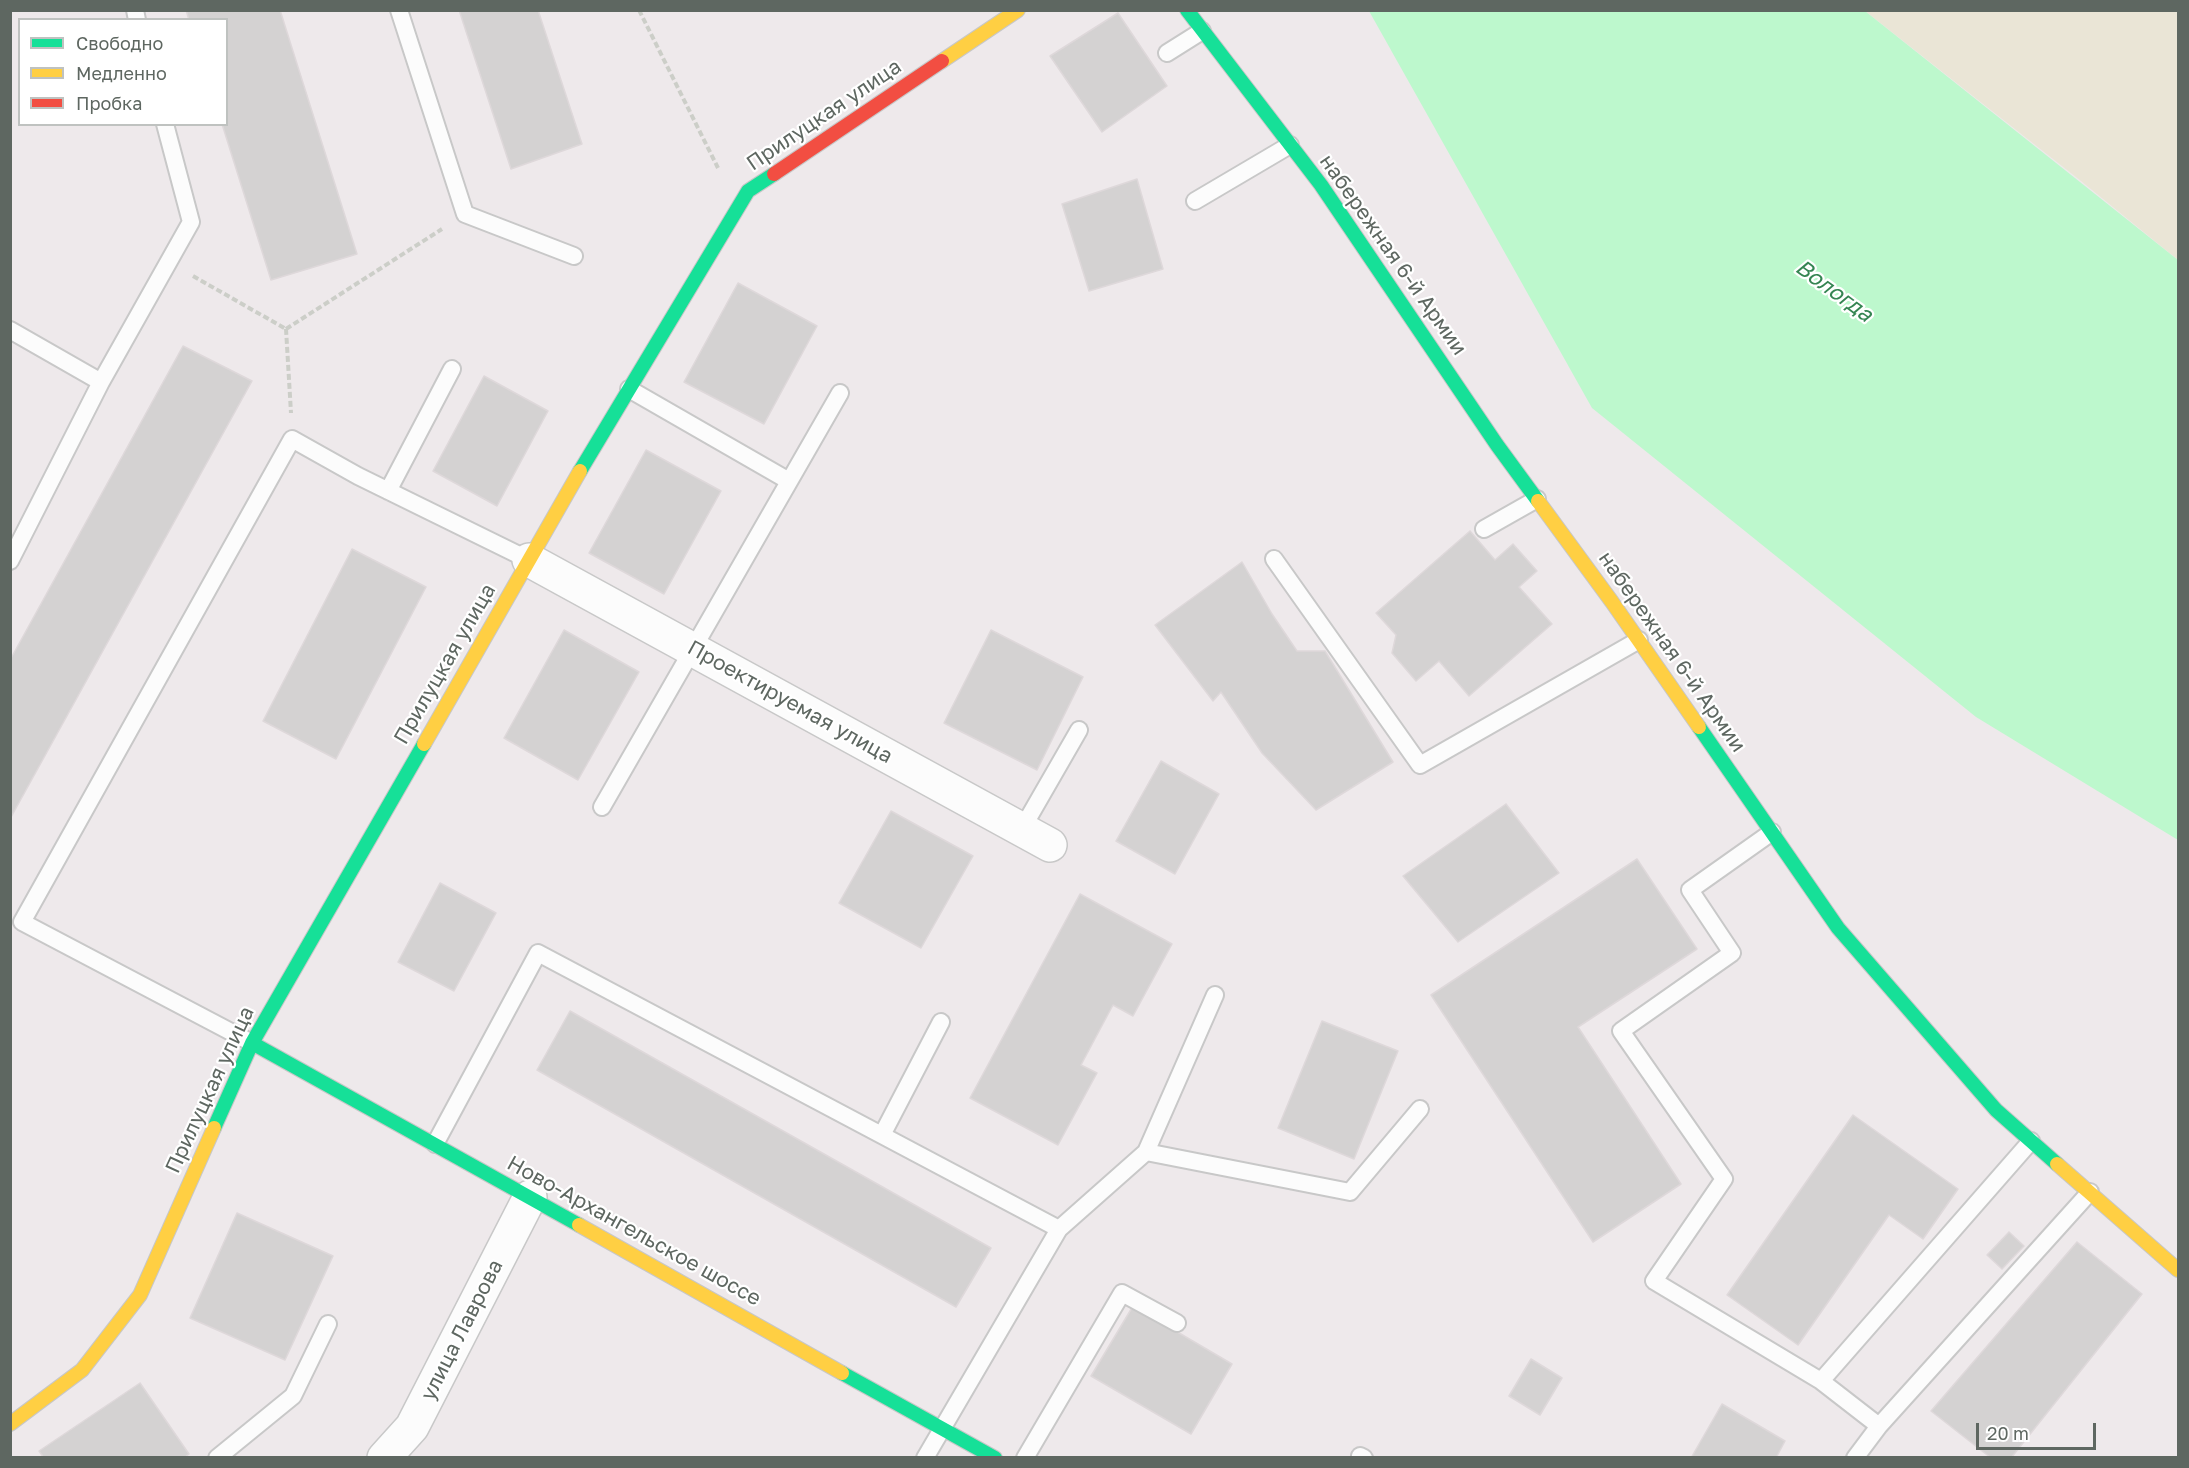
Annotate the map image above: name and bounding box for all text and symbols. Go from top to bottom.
legend [18,18,228,126]
text: Свободно [76,32,163,54]
street label: Прилуцкая улица [742,54,906,176]
text: Медленно [76,62,167,84]
text: Пробка [76,92,142,114]
street label: набережная 6-й Армии [1314,150,1472,360]
water label: Вологда [1790,254,1878,328]
street label: набережная 6-й Армии [1593,547,1751,757]
street label: Прилуцкая улица [389,579,501,749]
street label: Проектируемая улица [683,635,897,769]
street label: Прилуцкая улица [160,1003,260,1177]
street label: Ново-Архангельское шоссе [503,1151,765,1311]
street label: улица Лаврова [416,1255,508,1405]
scale bar [1979,1411,2099,1449]
text: 20 m [1987,1422,2029,1444]

